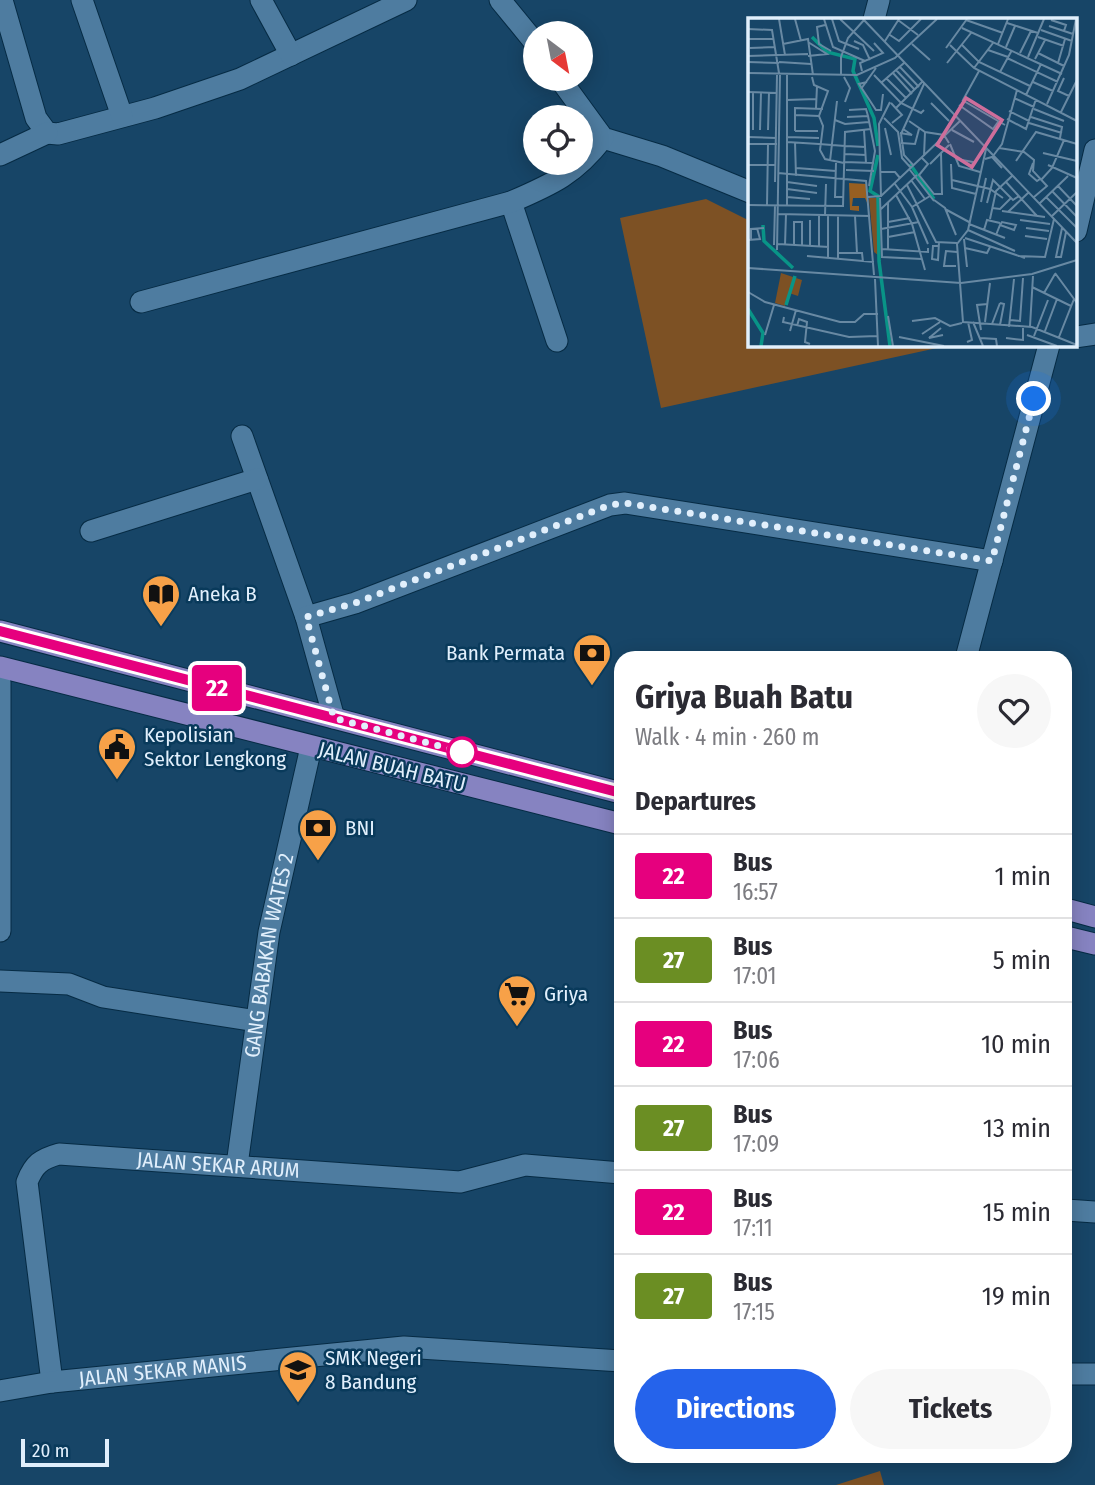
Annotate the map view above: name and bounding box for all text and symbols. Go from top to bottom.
inset map [748,18,1078,346]
north arrow [523,21,593,91]
map controls [523,21,593,175]
button: locate [523,105,593,175]
your location [1016,381,1051,416]
library icon: Aneka B [140,573,182,628]
place label: Aneka B [188,581,257,607]
bank icon: Bank Permata [571,632,613,687]
place label: Bank Permata [446,640,565,666]
line badge: 22 [186,665,248,711]
text: 22 [206,674,228,702]
button: heart [977,674,1051,748]
text: Griya Buah Batu [635,677,853,717]
place label: Kepolisian Sektor Lengkong [144,722,286,772]
text: Walk · 4 min · 260 m [635,723,820,751]
public building icon: Kepolisian Sektor Lengkong [96,726,138,781]
street label: JALAN BUAH BATU [316,736,468,798]
unlabelled marker [447,737,477,767]
text: Departures [635,786,756,817]
bank icon: BNI [297,807,339,862]
place label: BNI [345,815,375,841]
text: Bus [733,847,772,878]
street label: GANG BABAKAN WATES 2 [239,851,299,1059]
text: 1 min [995,861,1051,892]
text: 22 [662,862,685,890]
text: 16:57 [733,878,778,906]
text: Bus [733,931,772,962]
text: 5 min [993,945,1051,976]
text: 27 [663,946,684,974]
text: 17:01 [733,962,777,990]
supermarket icon: Griya [496,973,538,1028]
place label: Griya [544,981,588,1007]
text: Bus [733,1015,772,1046]
text: 10 min [981,1029,1051,1060]
text: 22 [662,1030,685,1058]
text: 17:06 [733,1046,780,1074]
text: Bus [733,1099,772,1130]
text: 13 min [983,1113,1051,1144]
text: 27 [663,1114,684,1142]
text: 17:09 [733,1130,779,1158]
street label: JALAN SEKAR ARUM [136,1146,301,1184]
text: Bus [733,1183,772,1214]
text: 15 min [983,1197,1051,1228]
text: 22 [662,1198,685,1226]
text: 17:11 [733,1214,773,1242]
text: Bus [733,1267,772,1298]
text: 19 min [982,1281,1051,1312]
text: 27 [663,1282,684,1310]
text: 17:15 [733,1298,775,1326]
place label: SMK Negeri 8 Bandung [325,1345,422,1395]
school or university icon: SMK Negeri 8 Bandung [277,1349,319,1404]
street label: JALAN SEKAR MANIS [78,1350,248,1392]
button: Directions [635,1369,836,1449]
button: Tickets [850,1369,1051,1449]
scale bar [21,1436,108,1468]
text: 20 m [32,1439,69,1462]

